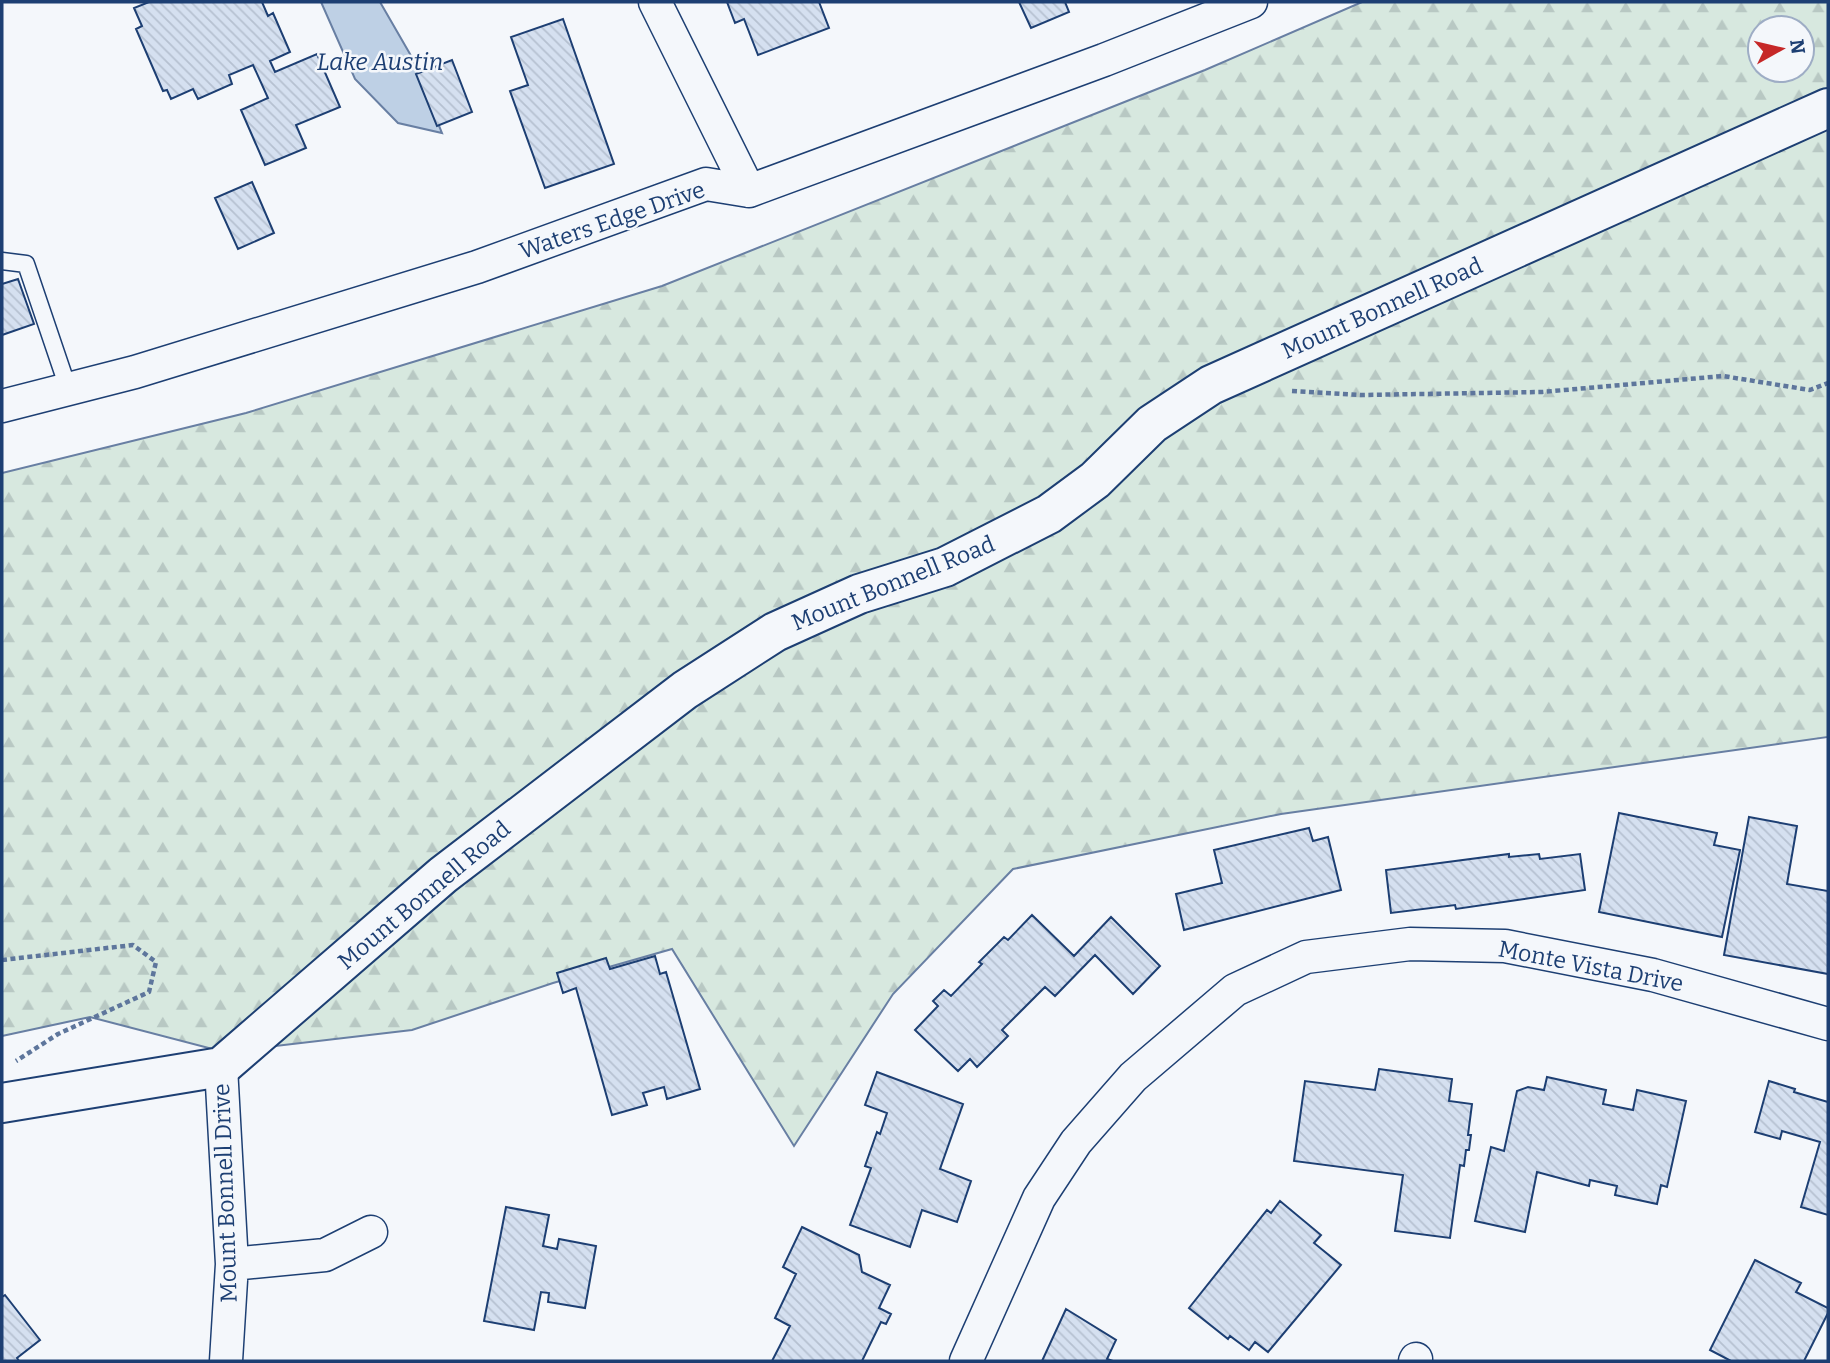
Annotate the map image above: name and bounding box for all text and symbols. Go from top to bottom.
north arrow [1746,14,1816,84]
text: N [1785,38,1810,56]
water label: Lake Austin [317,48,443,76]
street label: Waters Edge Drive [516,175,708,265]
street label: Mount Bonnell Road [1277,251,1487,365]
street label: Mount Bonnell Road [787,529,999,637]
street label: Mount Bonnell Road [332,814,516,975]
street label: Monte Vista Drive [1496,934,1686,998]
street label: Mount Bonnell Drive [207,1083,243,1303]

